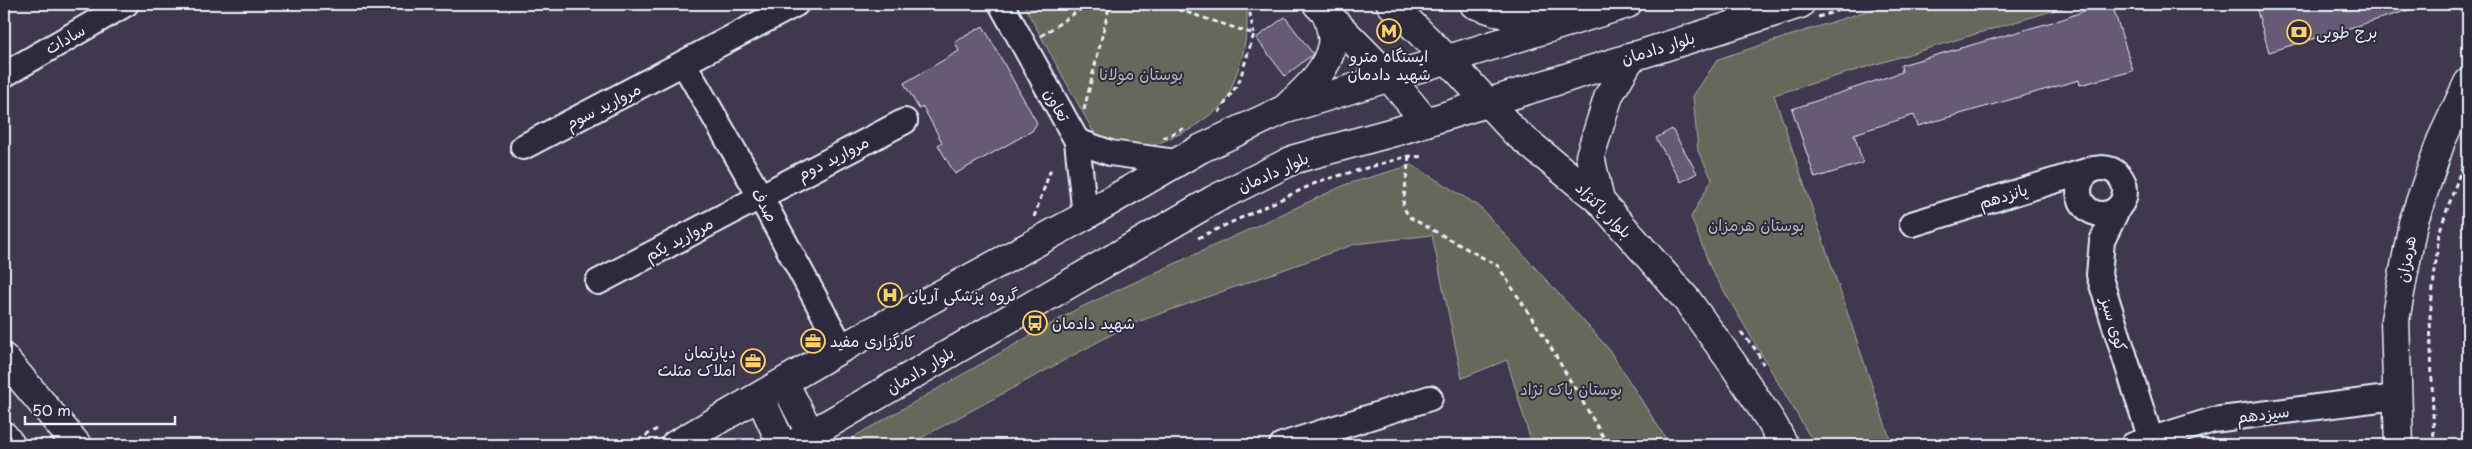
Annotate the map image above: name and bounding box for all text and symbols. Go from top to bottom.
street label: سادات [40,17,89,59]
metro station icon: ایستگاه مترو شهید دادمان [1376,18,1402,44]
bank icon: برج طوبی [2286,19,2312,45]
place label: برج طوبی [2316,19,2378,43]
street label: بلوار دادمان [1618,25,1697,70]
place label: ایستگاه مترو شهید دادمان [1347,43,1431,85]
park label: بوستان مولانا [1099,61,1183,85]
street label: مروارید سوم [561,76,645,136]
street label: تعاون [1039,83,1077,126]
street label: مروارید دوم [792,129,874,187]
street label: بلوار دادمان [1233,145,1312,197]
street label: بلوار پاکنژاد [1571,176,1638,243]
street label: پانزدهم [1975,176,2031,216]
street label: صدف [747,183,785,226]
street label: مروارید یکم [640,210,718,268]
park label: بوستان هرمزان [1708,212,1804,236]
street label: هرمزان [2389,233,2421,284]
hospital icon: گروه پزشکی آریان [877,282,903,308]
place label: گروه پزشکی آریان [908,282,1018,306]
street label: کوی سبز [2095,292,2135,354]
bus stop icon: شهید دادمان [1022,310,1048,336]
place label: شهید دادمان [1052,310,1135,334]
office icon: کارگزاری مفید [800,328,826,354]
place label: کارگزاری مفید [830,328,915,352]
place label: دپارتمان املاک مثلث [657,339,736,381]
street label: بلوار دادمان [881,339,958,399]
office icon: دپارتمان املاک مثلث [740,348,766,374]
park label: بوستان پاک نژاد [1520,376,1622,400]
scale bar [25,394,175,426]
text: 50 m [32,398,71,421]
street label: سیزدهم [2235,398,2291,430]

